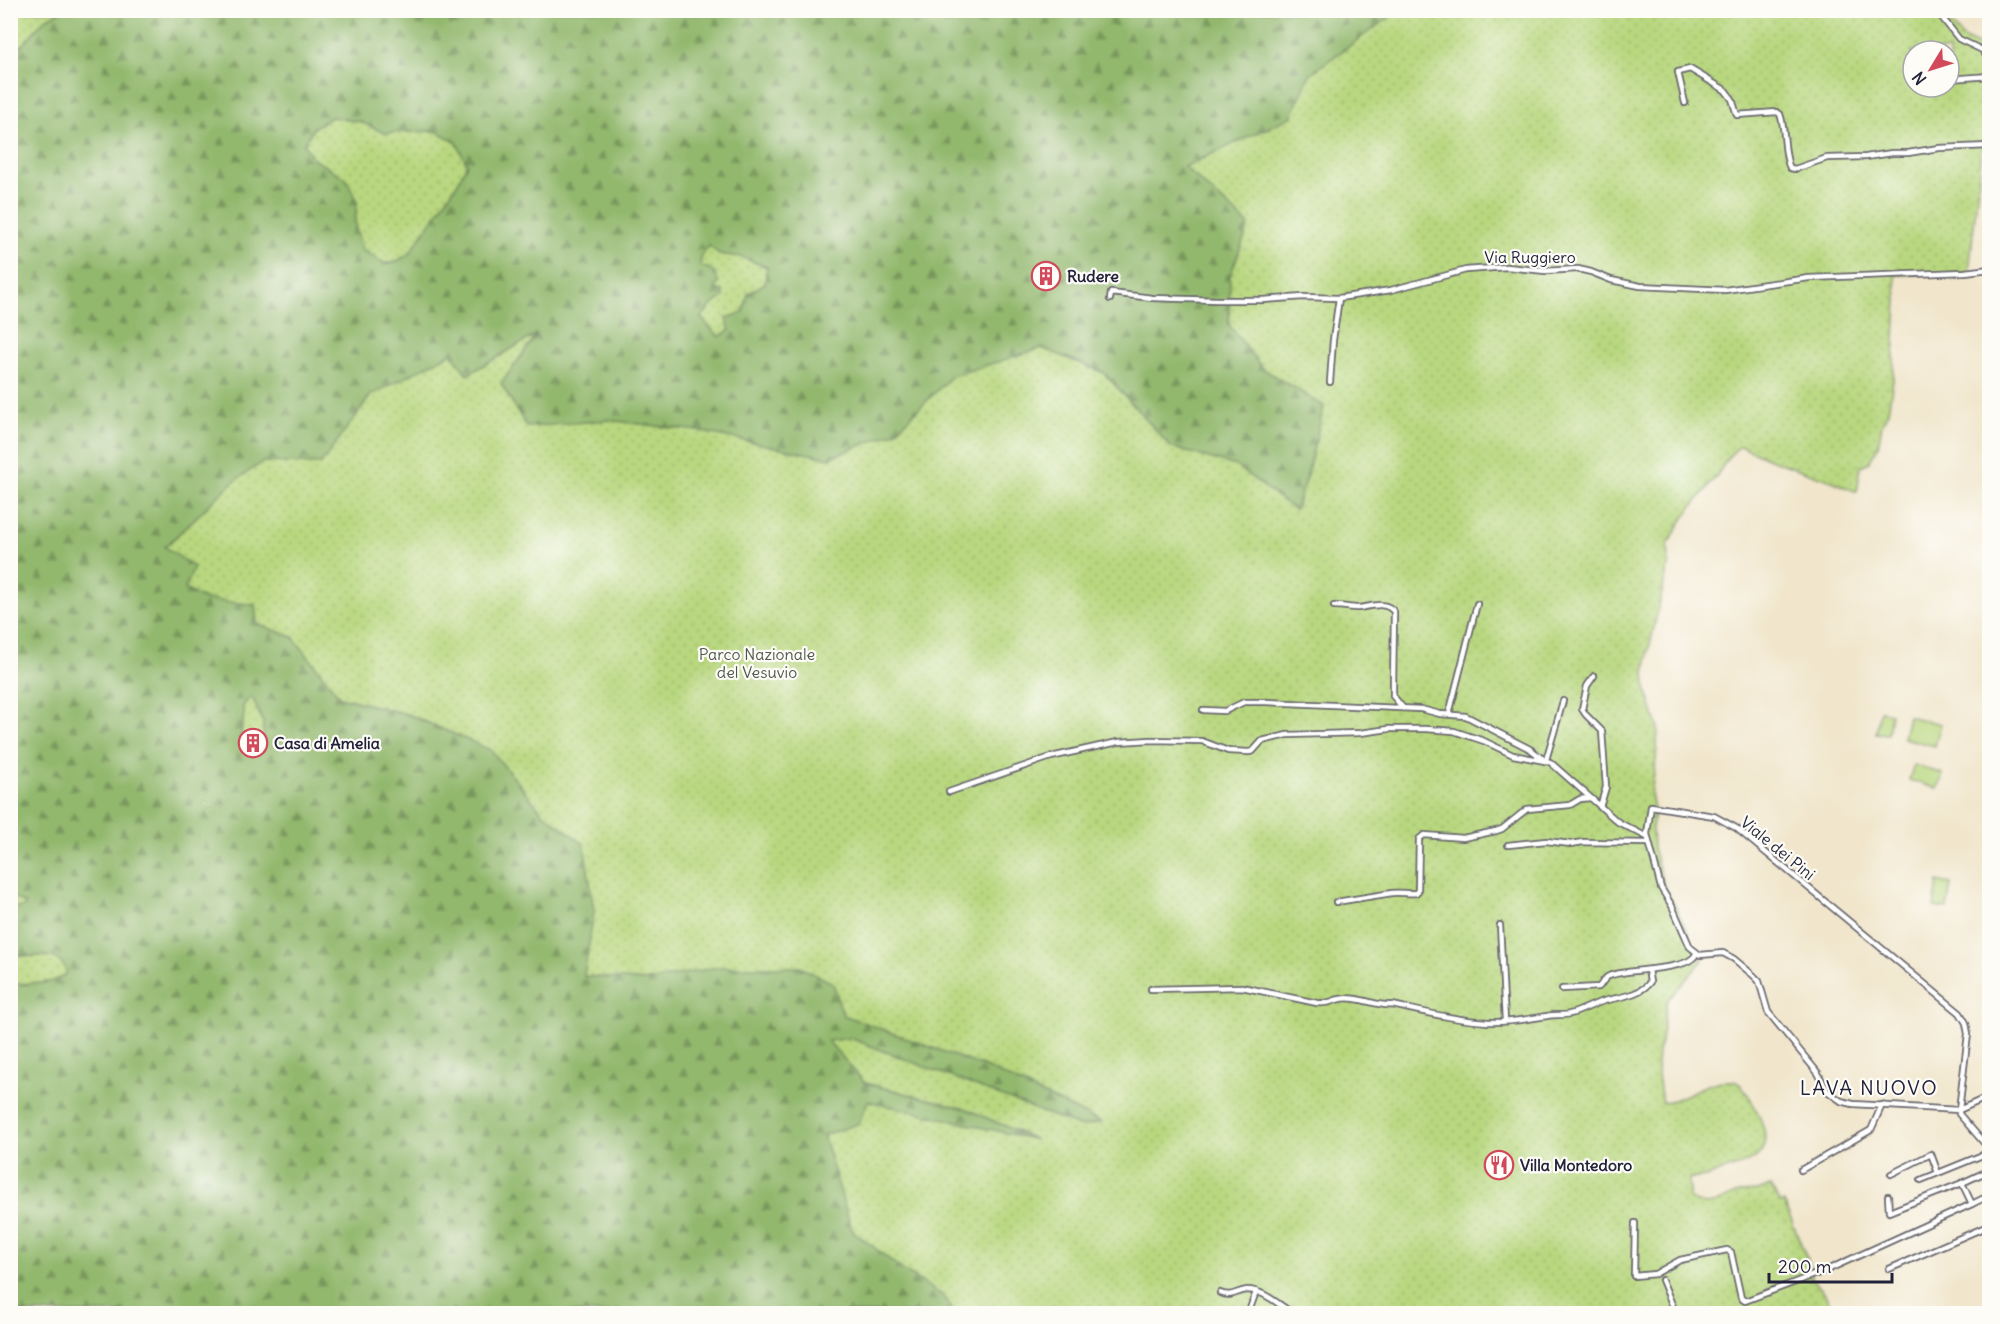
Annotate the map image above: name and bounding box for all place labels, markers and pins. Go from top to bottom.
building icon: Rudere [1030,260,1062,292]
place label: Rudere [1067,266,1119,286]
building icon: Casa di Amelia [237,727,269,759]
place label: Casa di Amelia [274,733,380,753]
restaurant icon: Villa Montedoro [1483,1149,1515,1181]
place label: Villa Montedoro [1520,1155,1632,1175]

